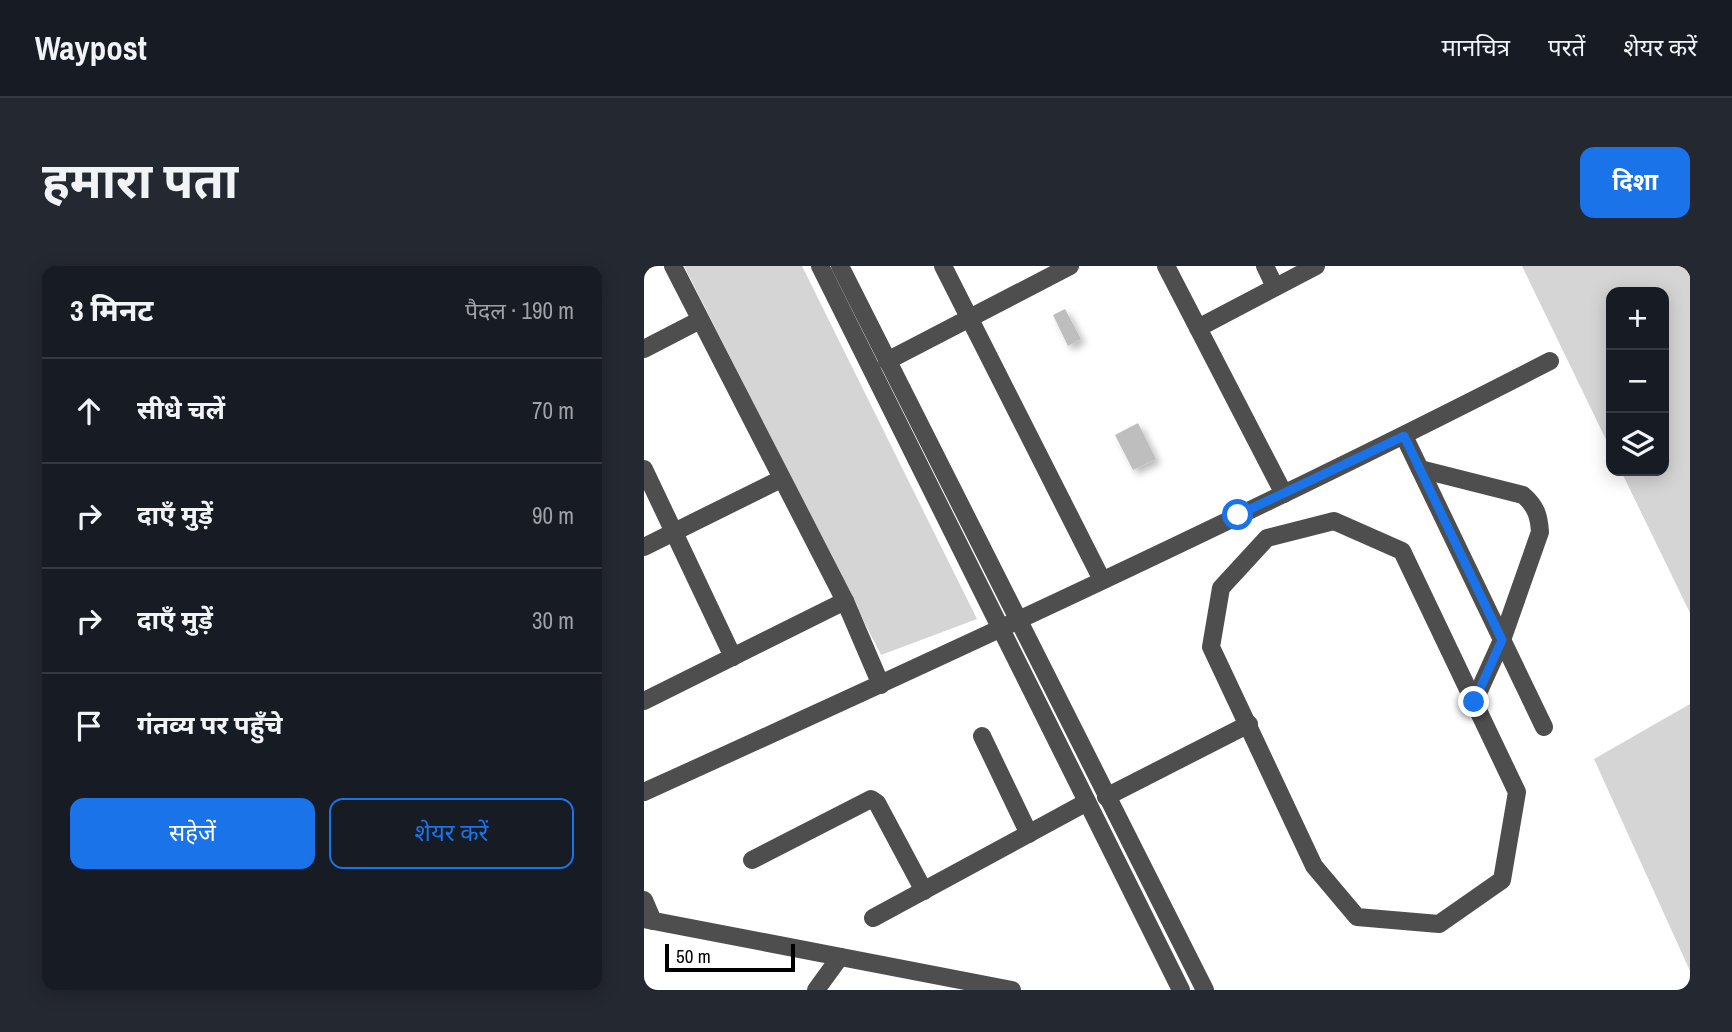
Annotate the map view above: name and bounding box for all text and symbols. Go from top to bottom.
text: Waypost [35,26,147,70]
text: मानचित्र [1441,31,1510,63]
text: परतें [1548,31,1585,63]
text: शेयर करें [1623,31,1697,63]
text: हमारा पता [42,147,238,213]
button: दिशा [1580,147,1690,218]
map controls [1606,287,1669,476]
button: + [1606,287,1669,350]
text: 3 मिनट [70,290,154,330]
text: पैदल · 190 m [465,295,574,326]
button: − [1606,350,1669,413]
icon: ahead [70,392,108,430]
text: सीधे चलें [137,392,225,427]
text: 70 m [532,395,574,426]
button: layers [1606,413,1669,476]
icon: right [70,497,108,535]
text: दाएँ मुड़ें [137,497,213,532]
route start [1222,499,1253,530]
text: 90 m [532,500,574,531]
icon: right [70,602,108,640]
text: दाएँ मुड़ें [137,602,213,637]
text: 30 m [532,605,574,636]
route end [1458,686,1489,717]
icon: arrive [70,707,108,745]
text: गंतव्य पर पहुँचे [137,707,283,742]
button: सहेजें [70,798,315,869]
button: शेयर करें [329,798,574,869]
scale bar [665,941,794,973]
text: 50 m [676,943,711,969]

